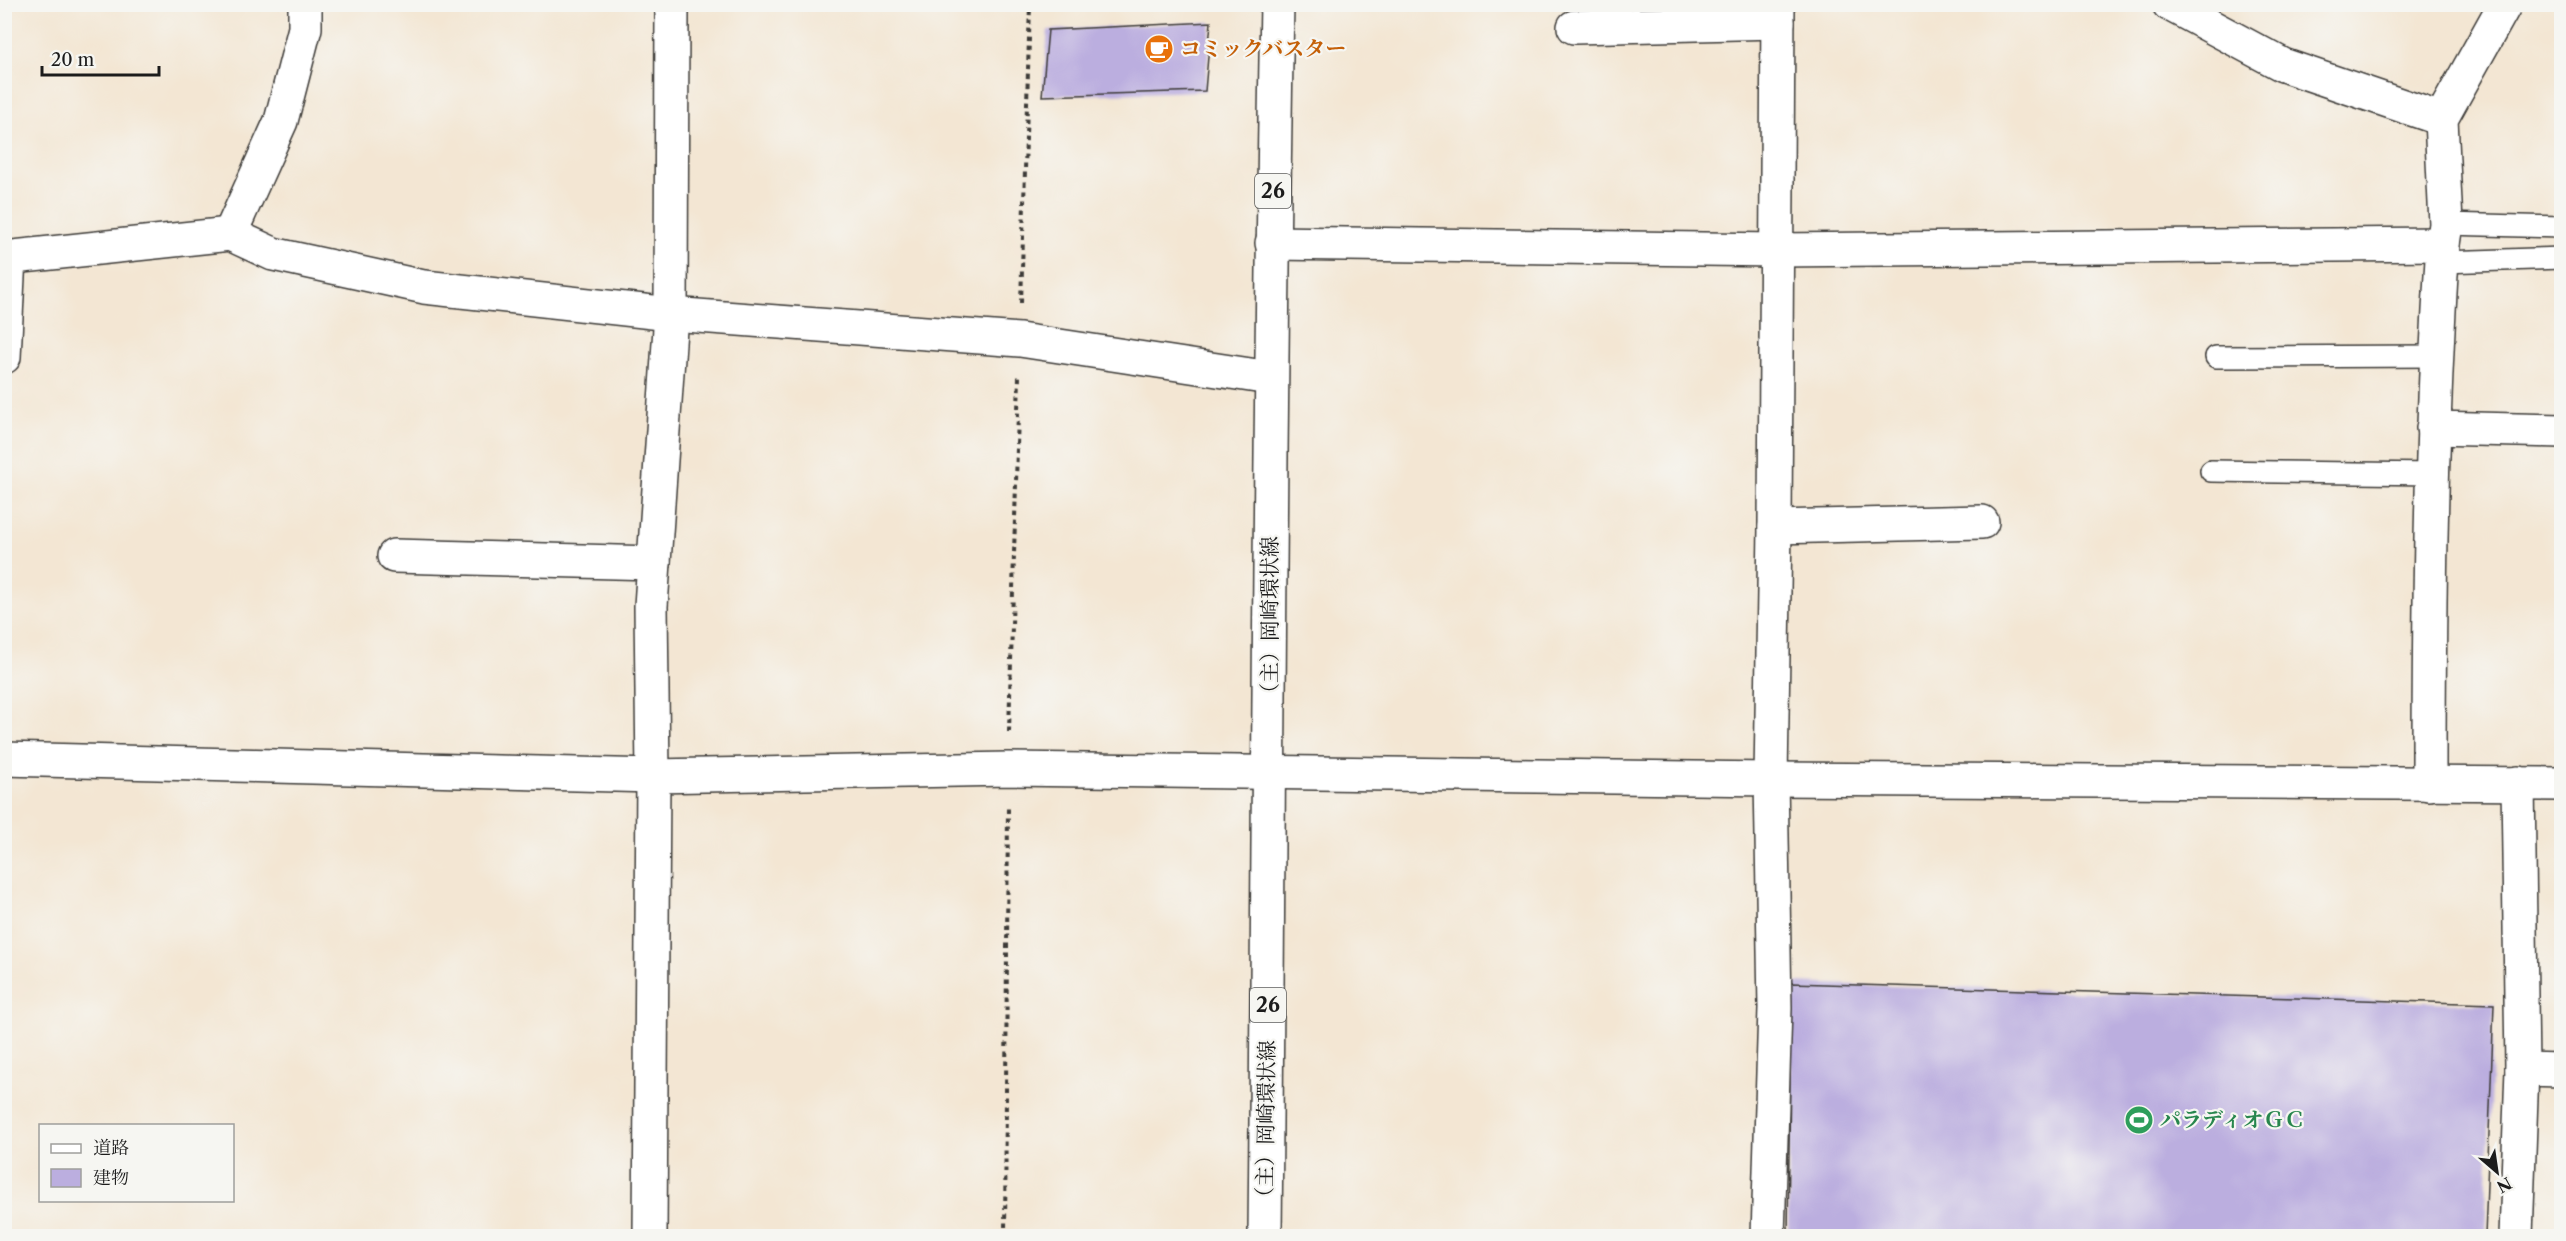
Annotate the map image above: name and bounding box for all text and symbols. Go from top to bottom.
cafe icon: コミックバスター [1143,33,1175,65]
place label: コミックバスター [1180,36,1346,61]
scale bar [42,39,159,77]
text: 20 m [51,49,95,71]
road number: 26 [1255,174,1291,208]
street label: （主）岡崎環状線 [1257,536,1282,704]
road number: 26 [1250,988,1286,1022]
street label: （主）岡崎環状線 [1252,1040,1279,1208]
sports icon: パラディオＧＣ [2123,1104,2155,1136]
place label: パラディオＧＣ [2160,1107,2305,1132]
legend [39,1124,234,1202]
text: 道路 [93,1137,129,1159]
north arrow [2467,1142,2527,1202]
text: 建物 [93,1167,129,1189]
text: N [2493,1173,2515,1197]

